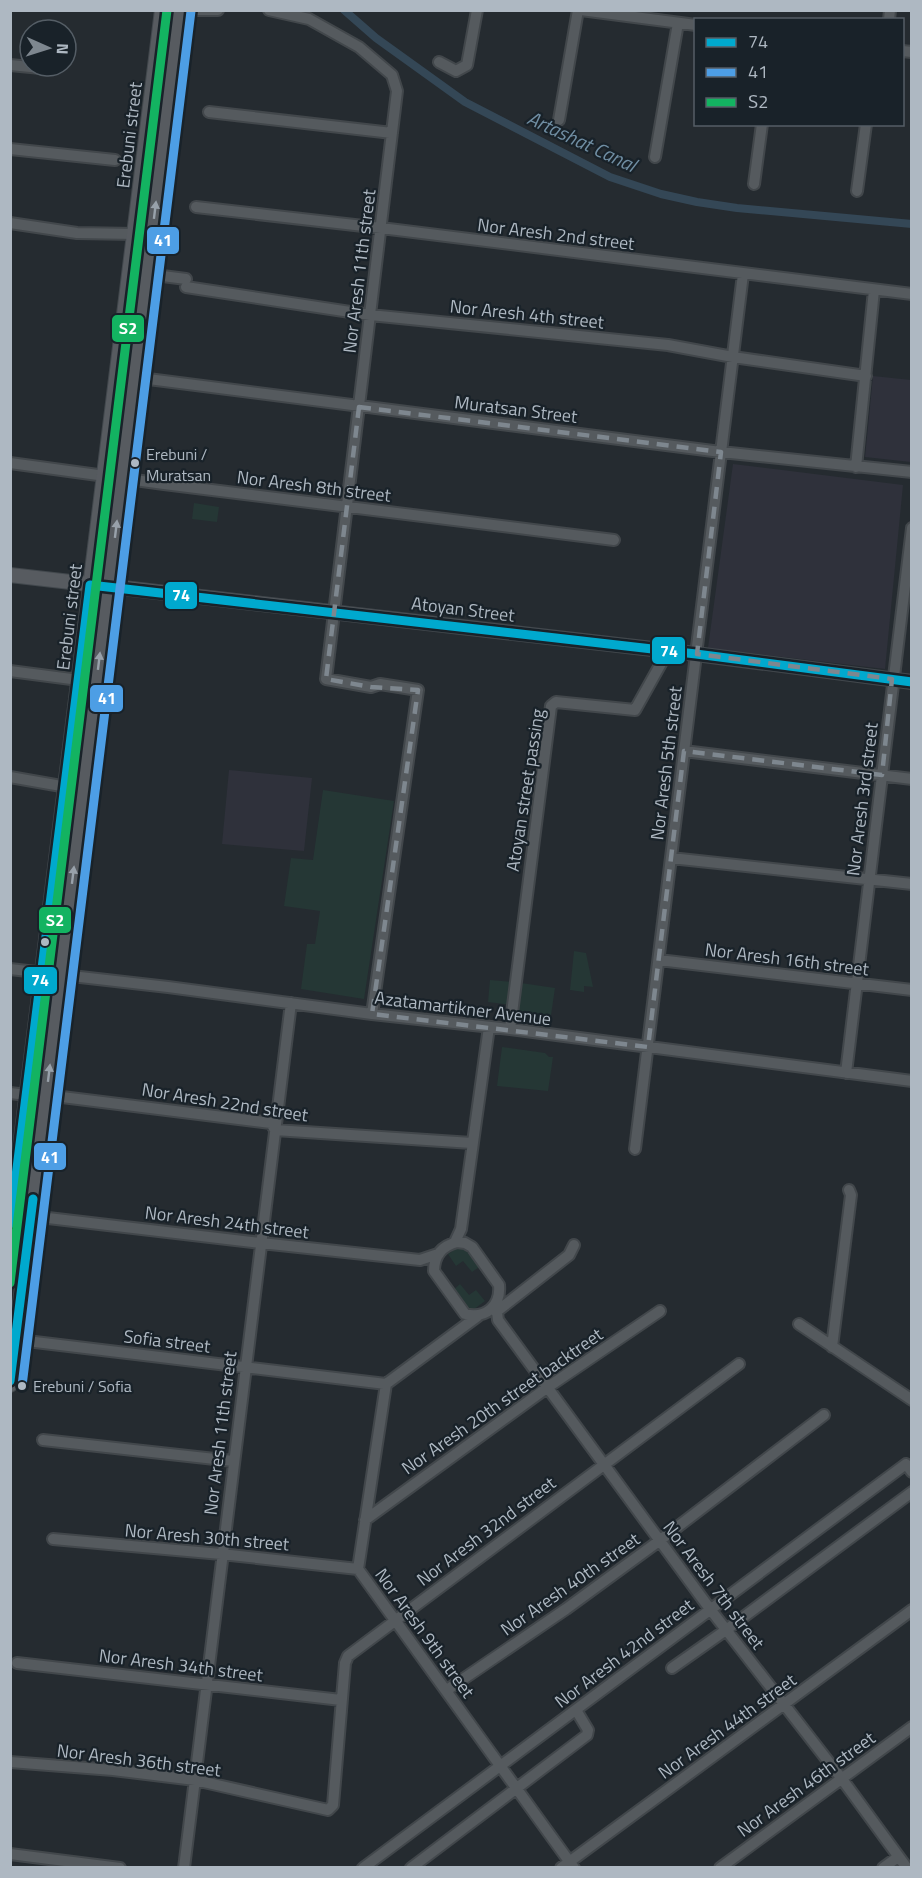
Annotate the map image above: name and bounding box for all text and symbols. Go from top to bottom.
north arrow [18,18,78,78]
legend [694,18,904,126]
text: 74 [748,28,768,55]
text: N [51,43,75,55]
text: 41 [748,58,768,85]
street label: Erebuni street [109,80,149,190]
text: Տ2 [748,88,768,115]
water label: Artashat Canal [522,102,644,181]
street label: Nor Aresh 11th street [336,187,383,354]
one-way arrow [150,200,159,219]
street label: Nor Aresh 2nd street [476,211,637,257]
line badge: 41 [146,226,180,255]
text: 41 [154,228,172,252]
street label: Nor Aresh 4th street [449,292,606,336]
line badge: Տ2 [111,314,145,343]
text: Տ2 [119,316,137,340]
street label: Muratsan Street [453,388,580,430]
place label: Erebuni / Muratsan [146,442,211,487]
marker: Erebuni / Muratsan [129,457,141,469]
street label: Nor Aresh 8th street [236,463,393,509]
one-way arrow [111,519,120,538]
street label: Erebuni street [49,562,89,672]
line badge: 74 [164,581,198,610]
text: 74 [172,583,190,607]
street label: Atoyan Street [410,589,517,629]
line badge: 74 [651,636,686,665]
text: 74 [660,639,678,663]
one-way arrow [95,651,104,670]
line badge: 41 [89,684,124,713]
street label: Nor Aresh 5th street [643,684,689,841]
text: 41 [98,686,116,710]
street label: Atoyan street passing [499,707,551,873]
street label: Nor Aresh 3rd street [839,720,885,877]
one-way arrow [68,866,78,885]
line badge: Տ2 [38,906,72,934]
text: Տ2 [46,908,64,932]
unlabelled marker [39,936,51,948]
street label: Nor Aresh 16th street [704,936,871,983]
line badge: 74 [23,966,58,995]
text: 74 [31,968,49,992]
street label: Azatamartikner Avenue [373,984,553,1032]
one-way arrow [44,1063,54,1082]
street label: Nor Aresh 22nd street [140,1076,311,1129]
line badge: 41 [33,1142,67,1171]
text: 41 [41,1145,59,1169]
street label: Nor Aresh 24th street [144,1199,311,1246]
street label: Nor Aresh 20th street backtreet [396,1321,609,1481]
street label: Sofia street [122,1322,213,1360]
street label: Nor Aresh 11th street [197,1349,244,1516]
place label: Erebuni / Sofia [33,1374,132,1398]
marker: Erebuni / Sofia [16,1380,28,1392]
street label: Nor Aresh 32nd street [411,1469,562,1592]
street label: Nor Aresh 7th street [657,1515,772,1655]
street label: Nor Aresh 30th street [124,1516,291,1558]
street label: Nor Aresh 40th street [495,1525,646,1642]
street label: Nor Aresh 9th street [369,1562,482,1704]
street label: Nor Aresh 42nd street [549,1591,700,1714]
street label: Nor Aresh 34th street [98,1642,265,1689]
street label: Nor Aresh 44th street [652,1666,802,1785]
street label: Nor Aresh 46th street [731,1724,881,1843]
street label: Nor Aresh 36th street [56,1737,223,1784]

